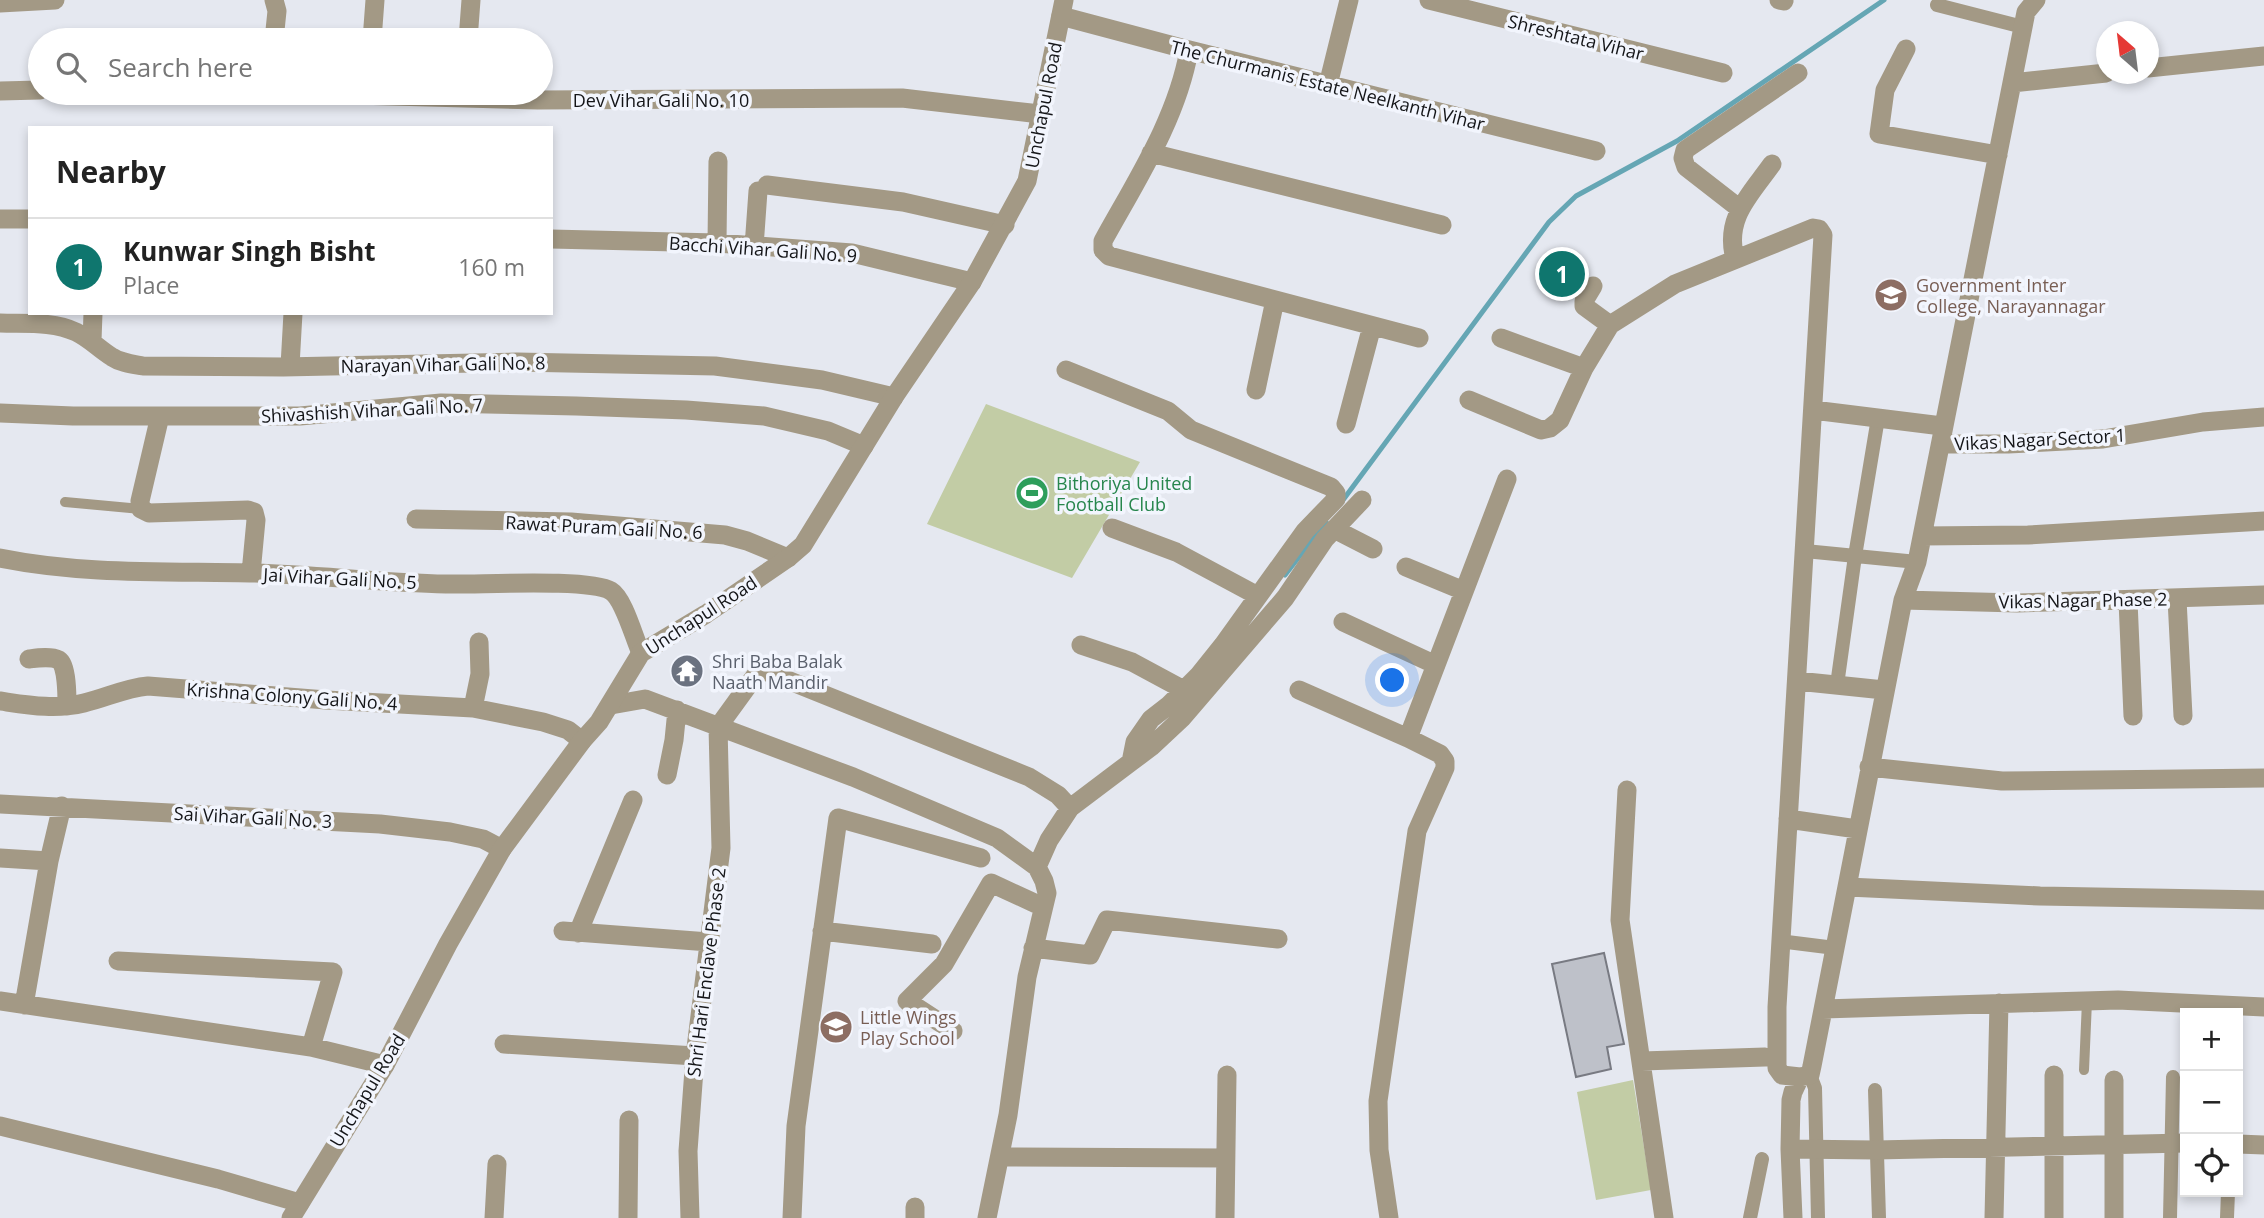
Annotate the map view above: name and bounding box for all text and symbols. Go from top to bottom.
street label: Shreshtata Vihar [1506,9,1647,66]
north arrow [2096,21,2159,84]
search box [28,28,553,105]
street label: The Churmanis Estate Neelkanth Vihar [1168,34,1488,136]
street label: Unchapul Road [1019,40,1067,170]
icon: search [52,48,90,86]
text: Search here [108,49,253,85]
street label: Dev Vihar Gali No. 10 [573,88,749,112]
text: Nearby [56,151,166,192]
street label: Bacchi Vihar Gali No. 9 [668,230,858,268]
text: Kunwar Singh Bisht [123,233,376,269]
pin: 1 [1539,248,1585,300]
text: 1 [72,251,86,283]
text: 160 m [458,251,525,283]
text: Place [123,269,179,301]
place label: Government Inter College, Narayannagar [1916,273,2106,318]
school or university icon: Government Inter College, Narayannagar [1872,276,1910,314]
street label: Narayan Vihar Gali No. 8 [340,350,546,378]
street label: Shivashish Vihar Gali No. 7 [260,392,484,428]
street label: Vikas Nagar Sector 1 [1954,423,2126,455]
place label: Bithoriya United Football Club [1056,471,1192,516]
sports icon: Bithoriya United Football Club [1013,474,1051,512]
street label: Rawat Puram Gali No. 6 [505,510,703,544]
street label: Jai Vihar Gali No. 5 [261,562,417,594]
street label: Unchapul Road [641,570,761,660]
street label: Vikas Nagar Phase 2 [1998,587,2168,613]
place label: Shri Baba Balak Naath Mandir [712,649,843,694]
temple icon: Shri Baba Balak Naath Mandir [668,652,706,690]
your location [1375,663,1409,697]
street label: Krishna Colony Gali No. 4 [186,677,398,715]
street label: Sai Vihar Gali No. 3 [173,801,333,833]
street label: Shri Hari Enclave Phase 2 [681,866,731,1078]
place label: Little Wings Play School [860,1005,957,1050]
school or university icon: Little Wings Play School [817,1008,855,1046]
map controls [2180,1008,2243,1197]
button: + [2180,1008,2243,1071]
street label: Unchapul Road [324,1029,410,1151]
button: − [2180,1071,2243,1134]
button: locate [2180,1134,2243,1197]

